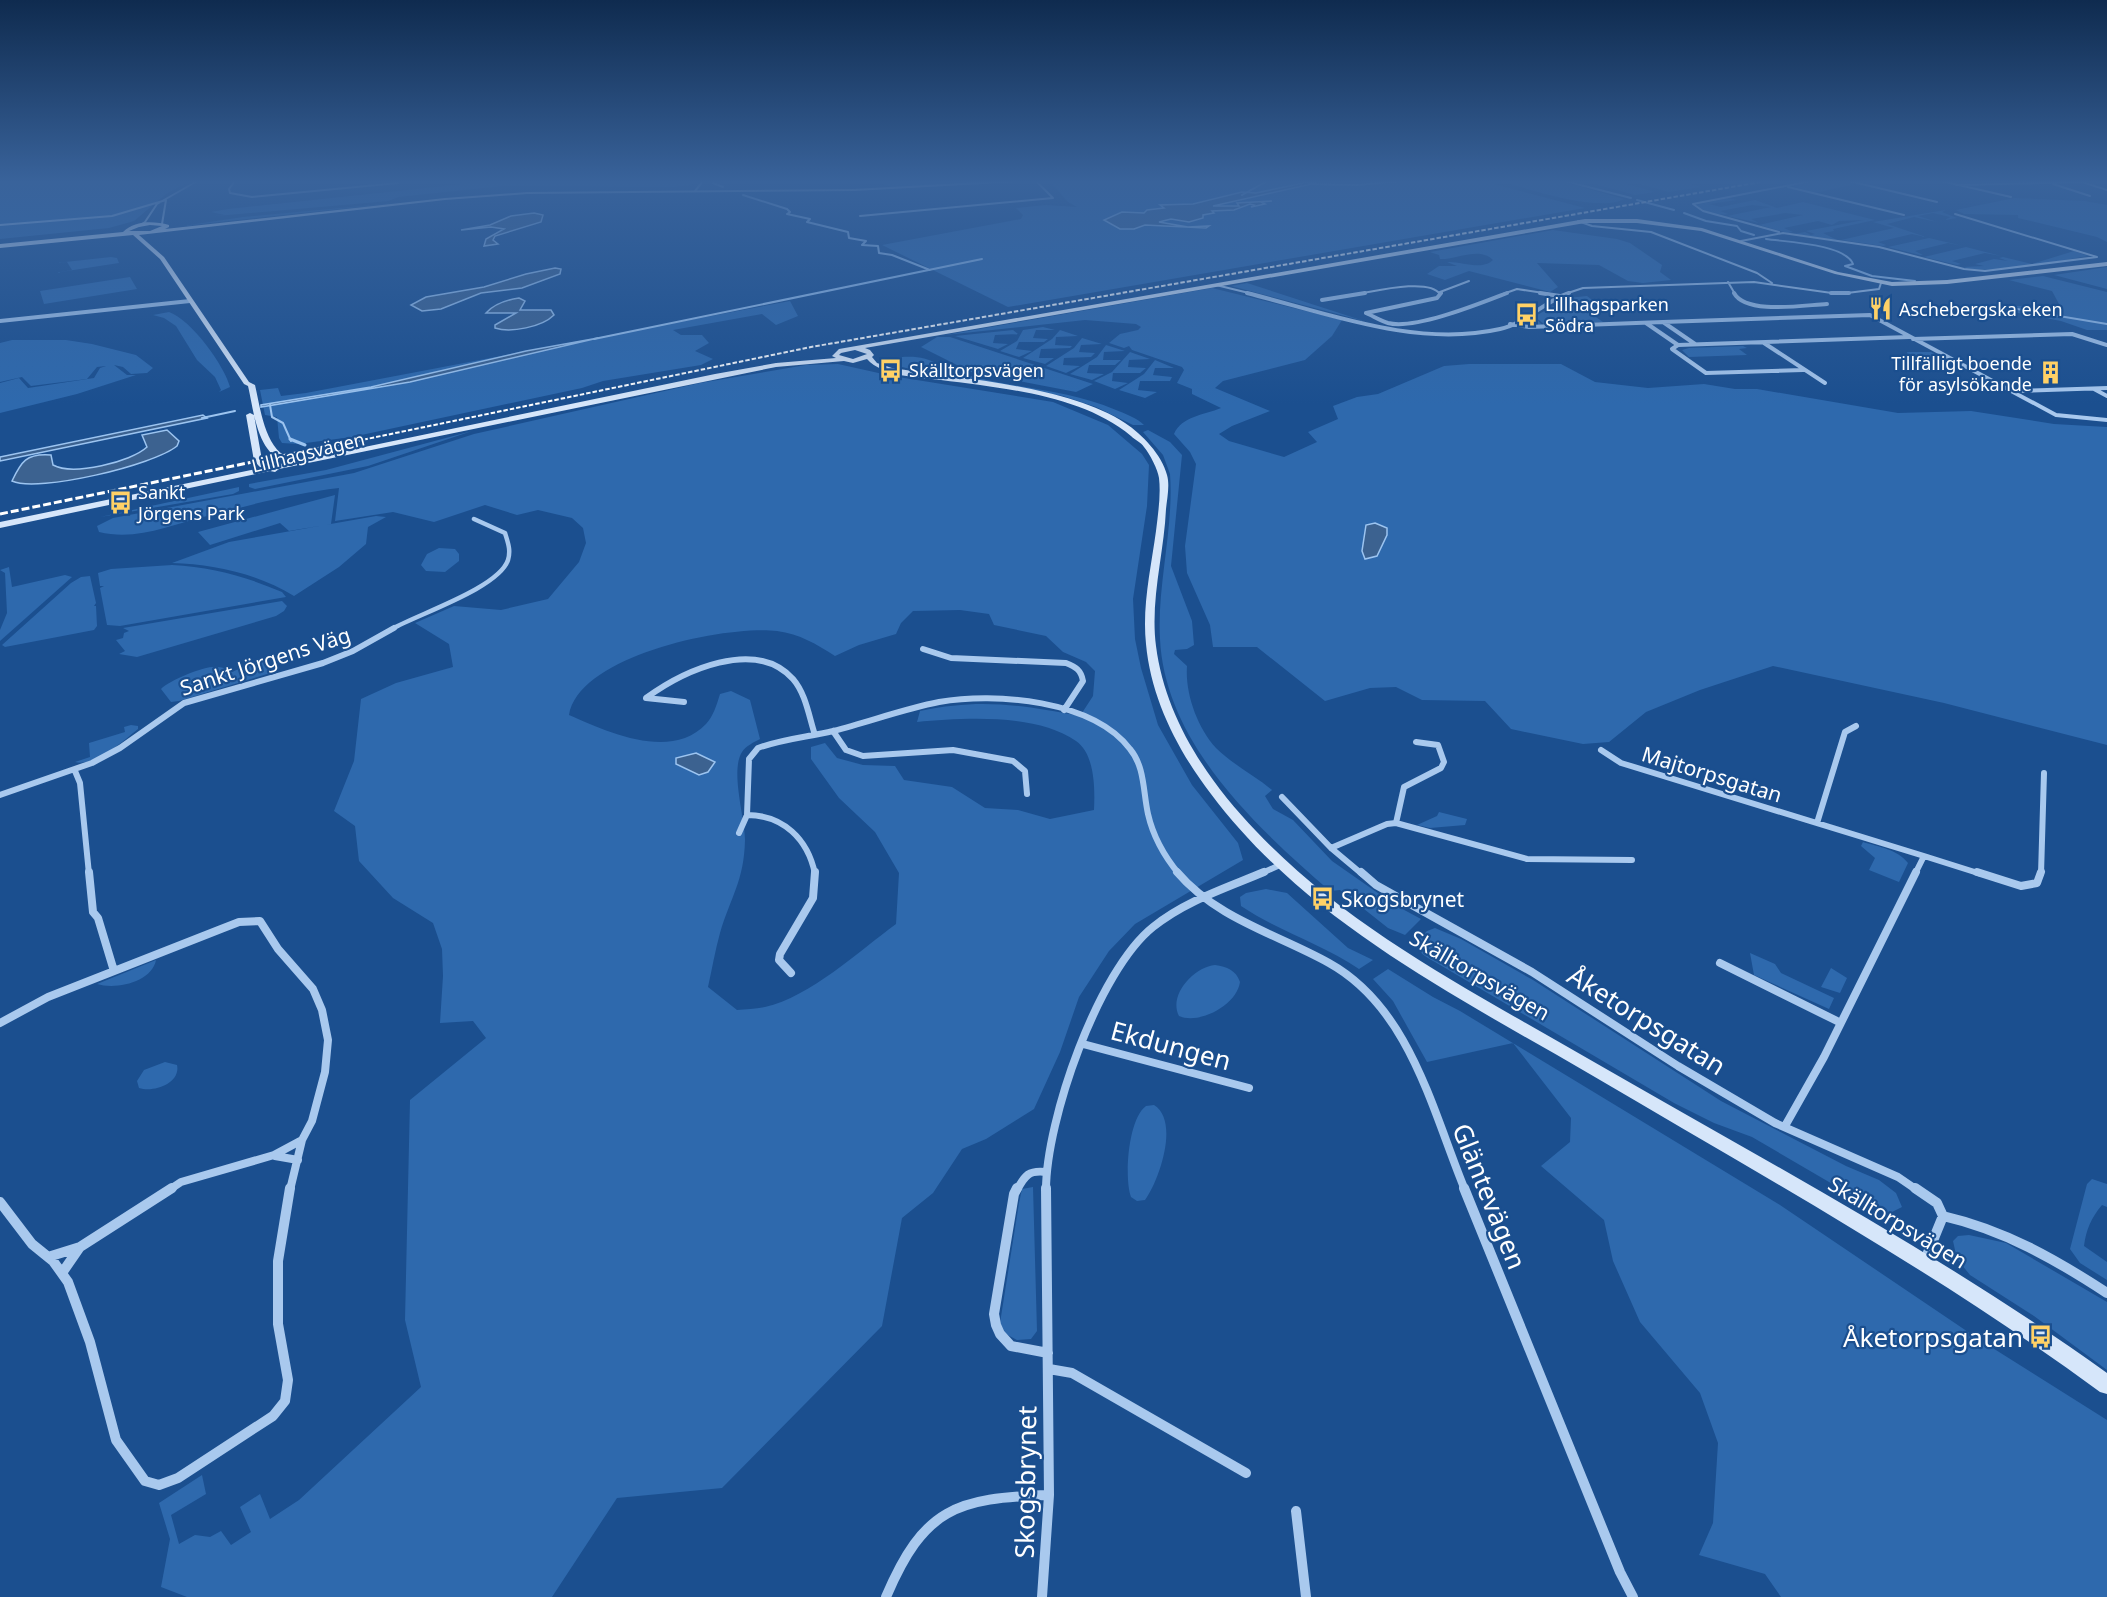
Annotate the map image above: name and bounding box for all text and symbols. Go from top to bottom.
place label: Lillhagsparken Södra [1545,292,1669,337]
restaurant icon: Aschebergska eken [1868,296,1894,322]
place label: Aschebergska eken [1899,297,2063,321]
bus stop icon: Lillhagsparken Södra [1514,301,1540,327]
place label: Tillfälligt boende för asylsökande [1891,351,2032,396]
bus stop icon: Skälltorpsvägen [878,357,904,383]
place label: Skälltorpsvägen [909,358,1044,382]
building icon: Tillfälligt boende för asylsökande [2037,360,2063,386]
street label: Lillhagsvägen [249,426,367,478]
place label: Sankt Jörgens Park [136,480,245,525]
bus stop icon: Sankt Jörgens Park [107,489,133,515]
street label: Sankt Jörgens Väg [176,620,354,702]
street label: Majtorpsgatan [1638,739,1786,809]
place label: Skogsbrynet [1341,885,1465,913]
bus stop icon: Skogsbrynet [1310,886,1336,912]
street label: Skälltorpsvägen [1405,924,1555,1026]
street label: Åketorpsgatan [1561,957,1733,1083]
street label: Ekdungen [1107,1012,1235,1078]
street label: Gläntevägen [1444,1118,1536,1274]
street label: Skälltorpsvägen [1823,1169,1973,1275]
place label: Åketorpsgatan [1843,1319,2023,1355]
bus stop icon: Åketorpsgatan [2028,1324,2054,1350]
street label: Skogsbrynet [1006,1405,1044,1559]

